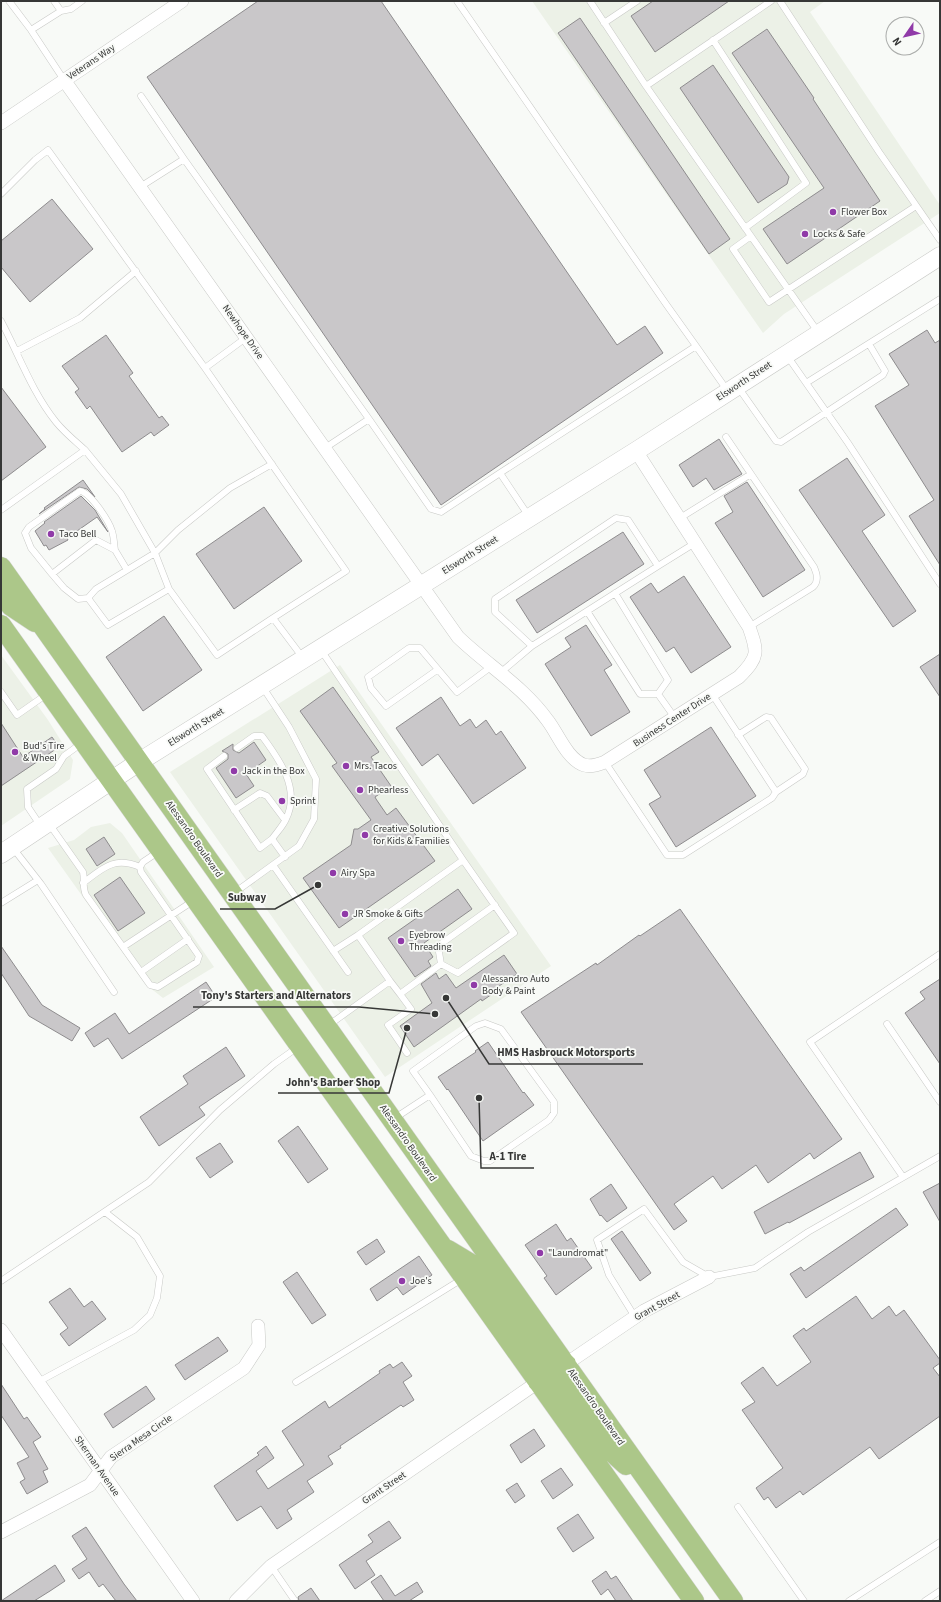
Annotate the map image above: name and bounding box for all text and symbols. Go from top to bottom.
north arrow [885,16,925,56]
text: N [889,34,905,49]
street label: Veterans Way [64,41,118,83]
place label: Flower Box [841,205,888,219]
marker: Flower Box [828,207,838,217]
place label: Locks & Safe [813,227,865,241]
marker: Locks & Safe [800,229,810,239]
street label: Newhope Drive [219,302,267,362]
street label: Elsworth Street [713,357,775,404]
place label: Taco Bell [59,527,97,541]
marker: Taco Bell [46,529,56,539]
street label: Elsworth Street [439,532,501,578]
street label: Business Center Drive [630,690,714,750]
street label: Elsworth Street [165,704,227,750]
place label: Bud's Tire & Wheel [23,739,65,765]
marker: Bud's Tire & Wheel [10,747,20,757]
place label: Mrs. Tacos [354,759,397,773]
marker: Mrs. Tacos [341,761,351,771]
place label: Jack in the Box [242,764,305,778]
marker: Jack in the Box [229,766,239,776]
place label: Phearless [368,783,408,797]
marker: Phearless [355,785,365,795]
place label: Sprint [290,794,316,808]
marker: Sprint [277,796,287,806]
street label: Alessandro Boulevard [162,798,226,880]
place label: Creative Solutions for Kids & Families [373,822,449,848]
marker: Creative Solutions for Kids & Families [360,830,370,840]
place label: Airy Spa [341,866,375,880]
marker: Airy Spa [328,868,338,878]
callout: Subway [220,886,275,909]
text: Subway [228,890,267,905]
place label: JR Smoke & Gifts [353,907,423,921]
marker: JR Smoke & Gifts [340,909,350,919]
place label: Eyebrow Threading [409,928,452,954]
marker: Eyebrow Threading [396,936,406,946]
place label: Alessandro Auto Body & Paint [482,972,550,998]
marker: Alessandro Auto Body & Paint [469,980,479,990]
callout: Tony's Starters and Alternators [193,984,359,1007]
text: Tony's Starters and Alternators [201,988,351,1003]
callout: HMS Hasbrouck Motorsports [489,1041,643,1064]
text: HMS Hasbrouck Motorsports [497,1045,635,1060]
callout: John's Barber Shop [278,1070,389,1093]
text: John's Barber Shop [286,1075,380,1090]
street label: Alessandro Boulevard [376,1102,440,1184]
callout: A-1 Tire [481,1145,534,1168]
text: A-1 Tire [488,1149,527,1164]
place label: "Laundromat" [548,1246,608,1260]
marker: "Laundromat" [535,1248,545,1258]
place label: Joe's [410,1274,432,1288]
marker: Joe's [397,1276,407,1286]
street label: Grant Street [632,1287,683,1324]
street label: Alessandro Boulevard [564,1366,628,1448]
street label: Sierra Mesa Circle [107,1411,175,1465]
street label: Sherman Avenue [71,1433,123,1499]
street label: Grant Street [359,1468,409,1508]

